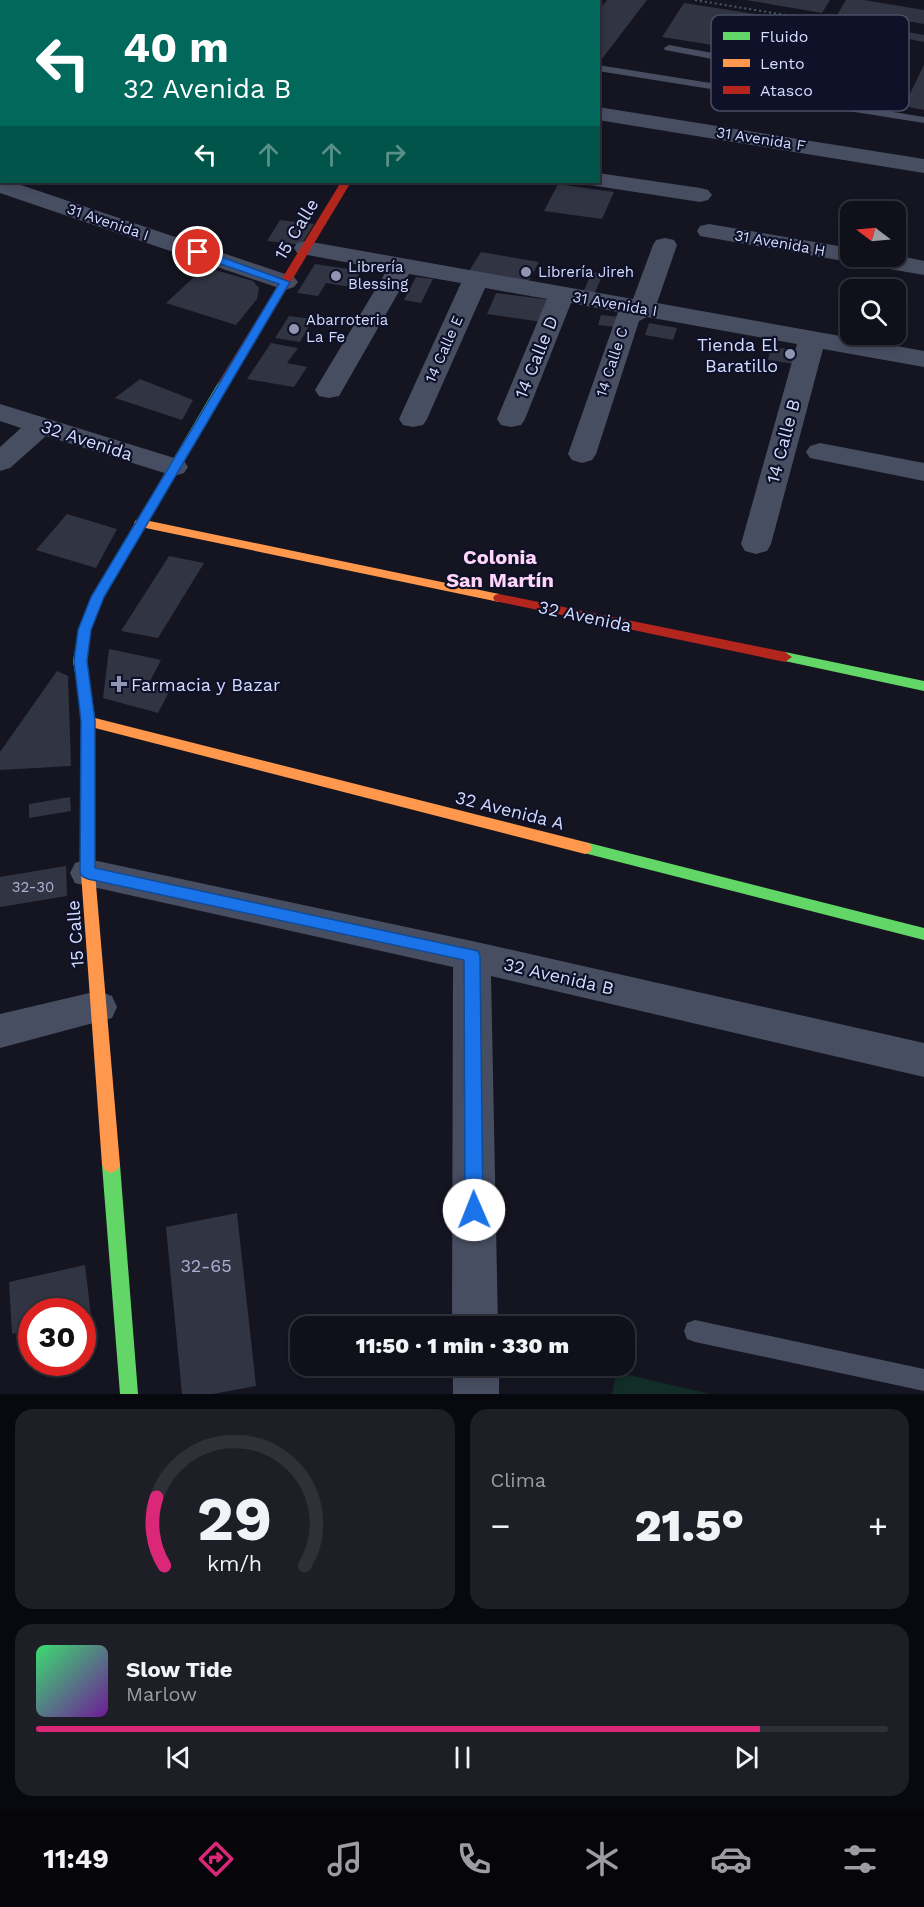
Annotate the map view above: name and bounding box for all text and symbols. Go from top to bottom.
legend [711,15,909,111]
text: 40 m [123,23,229,72]
icon: left [24,24,102,102]
text: Fluido [760,27,808,46]
text: Lento [760,54,805,73]
text: 32 Avenida B [123,73,291,105]
text: Atasco [760,81,813,100]
street label: 31 Avenida F [715,123,807,155]
icon: left [189,138,222,171]
icon: ahead [252,138,285,171]
icon: ahead [315,138,348,171]
icon: right [378,138,411,171]
street label: 15 Calle [270,195,322,263]
street label: 31 Avenida I [65,200,151,244]
north arrow [840,201,906,267]
map controls [840,201,906,345]
pin [172,226,223,277]
street label: 31 Avenida H [733,226,827,260]
icon: arrive [181,235,214,268]
place label: Librería Blessing [348,258,408,293]
place label: Librería Jireh [538,263,634,281]
marker: Librería Jireh [519,265,533,279]
marker: Librería Blessing [329,269,343,283]
button: search [840,279,906,345]
street label: 31 Avenida I [571,288,659,320]
place label: Abarroteria La Fe [306,311,389,346]
street label: 14 Calle E [421,313,467,385]
street label: 14 Calle D [510,313,562,401]
marker: Abarroteria La Fe [287,322,301,336]
street label: 14 Calle C [592,325,632,399]
place label: Tienda El Baratillo [697,334,778,376]
marker: Tienda El Baratillo [783,347,797,361]
street label: 14 Calle B [762,397,804,485]
street label: 32 Avenida [39,415,135,465]
district label: Colonia San Martín [446,545,554,592]
street label: 32 Avenida [536,596,634,636]
place label: Farmacia y Bazar [131,674,280,695]
marker: Farmacia y Bazar [112,677,126,691]
street label: 32 Avenida A [453,786,567,834]
house number: 32-30 [12,878,54,896]
street label: 15 Calle [62,900,88,968]
street label: 32 Avenida B [502,953,616,999]
position arrow [442,1178,506,1242]
house number: 32-65 [180,1255,232,1276]
speed limit sign: 30 [18,1298,96,1376]
text: 11:50 · 1 min · 330 m [356,1333,569,1358]
text: Clima [491,1468,546,1492]
text: 29 [197,1482,273,1555]
text: 21.5° [634,1499,744,1552]
text: − [491,1506,510,1545]
text: + [868,1506,888,1545]
text: km/h [207,1551,262,1576]
text: Slow Tide [126,1657,233,1682]
text: Marlow [126,1682,197,1706]
icon: previous [162,1741,195,1774]
icon: pause [446,1741,479,1774]
icon: next [730,1741,763,1774]
icon: directions [195,1838,237,1880]
icon: music [324,1838,366,1880]
icon: phone [453,1838,495,1880]
icon: climate [581,1838,623,1880]
icon: car [710,1838,752,1880]
icon: filters [839,1838,881,1880]
text: 11:49 [43,1843,109,1875]

